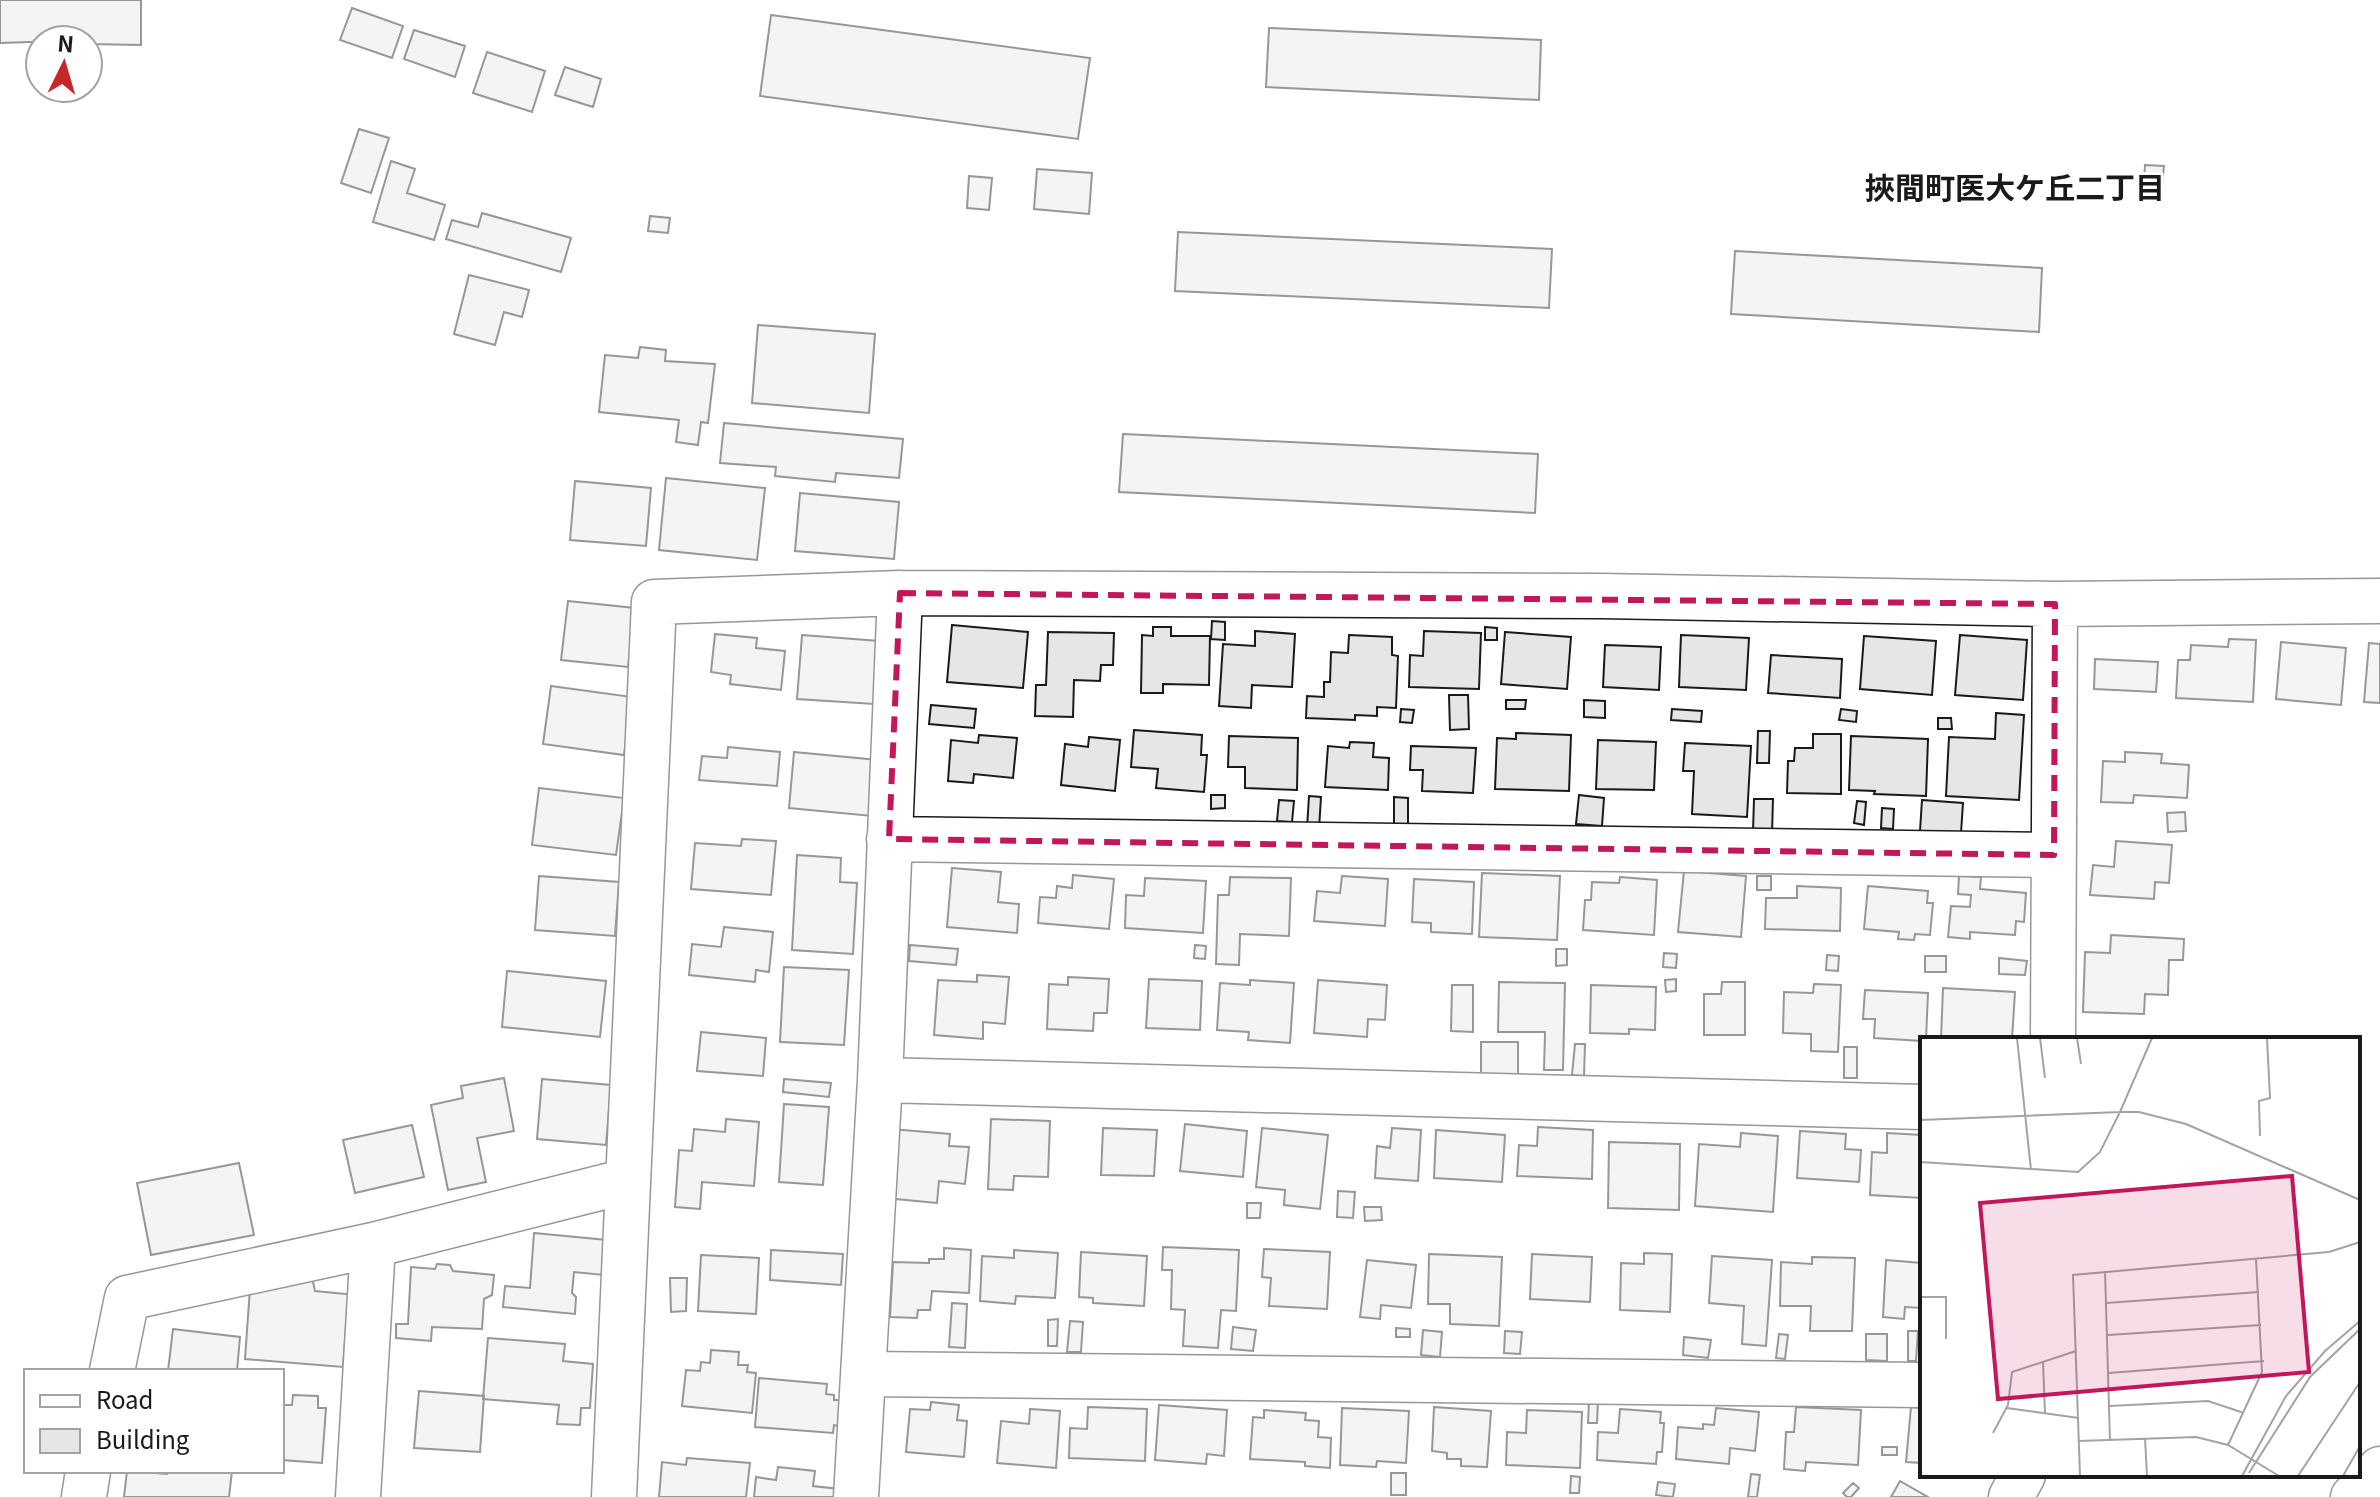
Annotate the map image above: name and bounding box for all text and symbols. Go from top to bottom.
north arrow [24,24,104,104]
text: N [56,25,76,59]
district label: 挾間町医大ケ丘二丁目 [1865,164,2165,208]
inset map [1920,1037,2360,1477]
legend [24,1369,284,1473]
text: Road [96,1381,153,1416]
text: Building [96,1421,190,1456]

